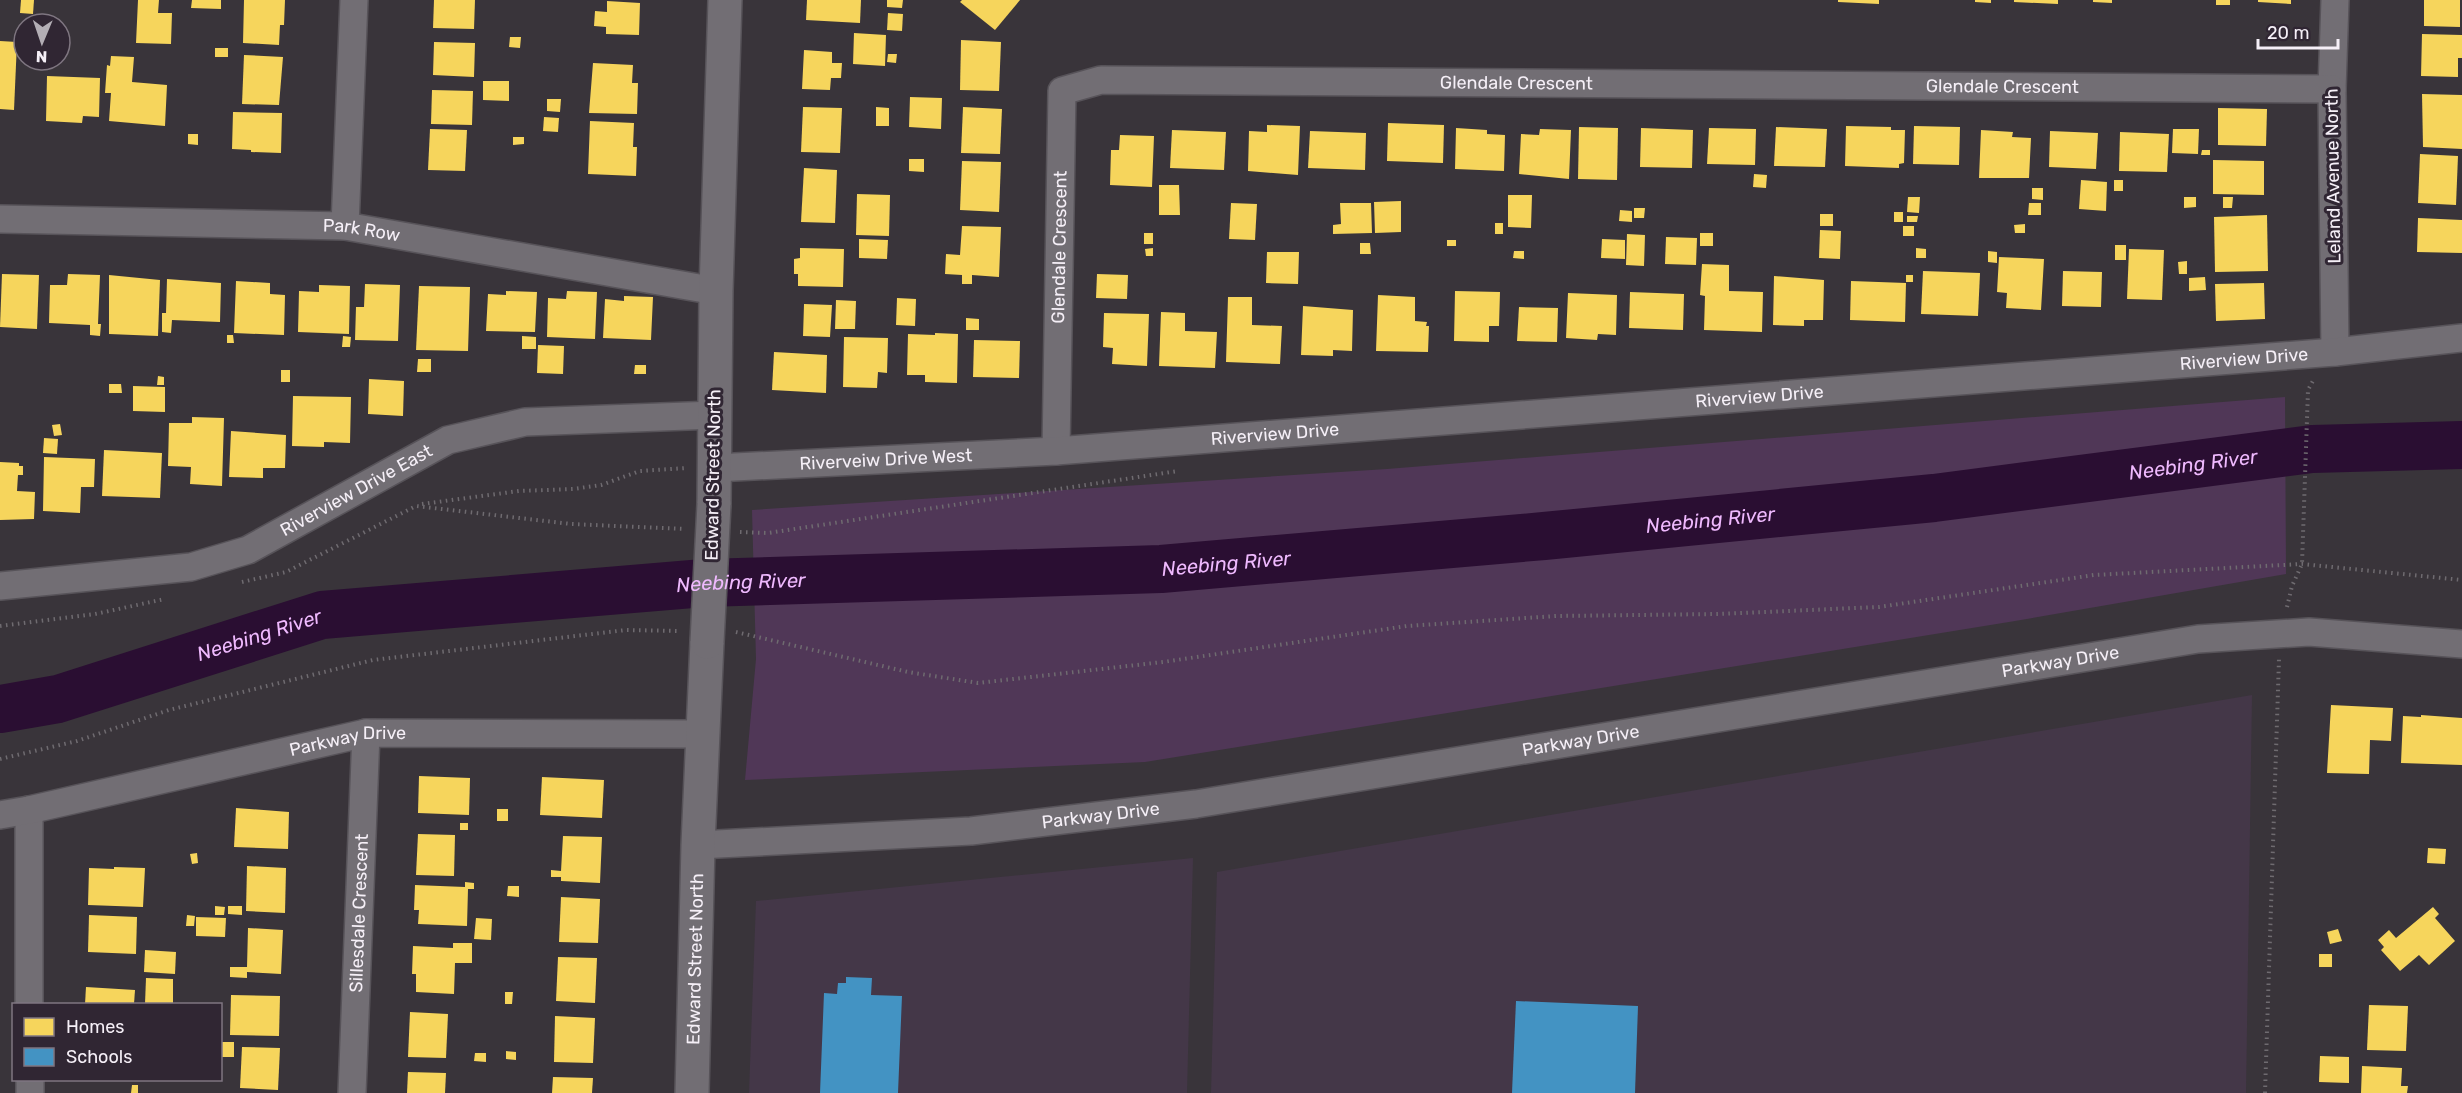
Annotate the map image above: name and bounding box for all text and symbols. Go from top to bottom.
north arrow [12,12,72,72]
scale bar [2258,12,2338,50]
text: 20 m [2267,22,2309,44]
text: N [35,47,48,66]
street label: Glendale Crescent [1440,71,1593,95]
street label: Glendale Crescent [1926,75,2079,98]
street label: Leland Avenue North [2320,88,2346,264]
street label: Glendale Crescent [1047,170,1072,324]
street label: Park Row [323,215,402,246]
street label: Riverview Drive [2179,343,2309,375]
street label: Riverview Drive [1694,381,1824,412]
street label: Edward Street North [701,389,725,561]
street label: Riverview Drive [1210,418,1340,450]
street label: Riverview Drive East [276,440,436,541]
street label: Riverveiw Drive West [799,444,973,475]
water label: Neebing River [2127,444,2260,485]
water label: Neebing River [1645,501,1777,538]
water label: Neebing River [1161,546,1293,581]
water label: Neebing River [675,568,807,597]
water label: Neebing River [194,603,326,666]
street label: Parkway Drive [2000,641,2121,682]
street label: Parkway Drive [1521,720,1641,761]
street label: Parkway Drive [287,722,406,761]
street label: Parkway Drive [1041,797,1161,833]
street label: Sillesdale Crescent [345,833,373,993]
street label: Edward Street North [682,873,708,1045]
legend [12,1003,222,1081]
text: Homes [66,1016,124,1038]
text: Schools [66,1046,132,1068]

